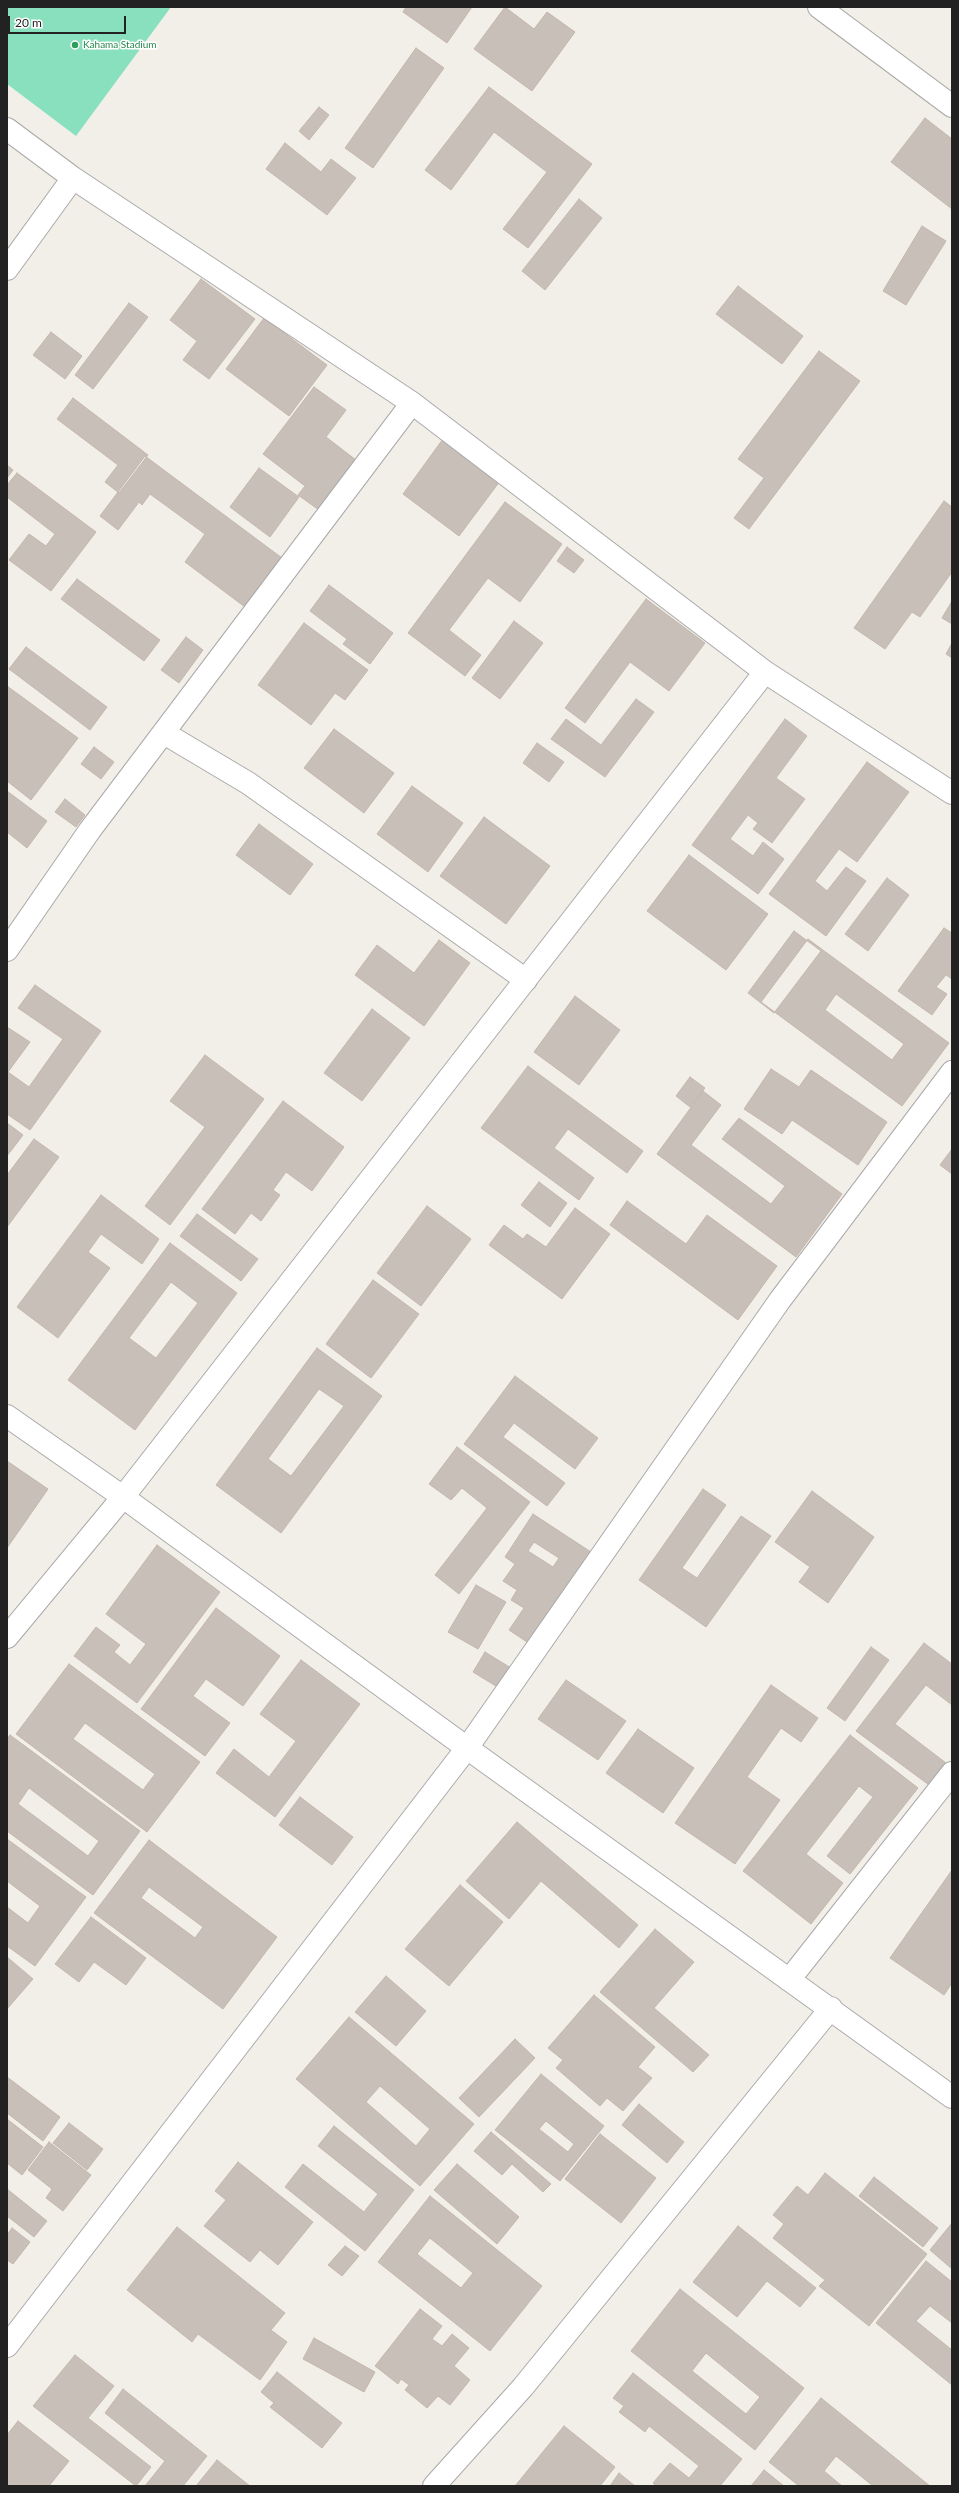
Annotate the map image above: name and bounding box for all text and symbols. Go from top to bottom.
scale bar [10,8,128,34]
text: 20 m [15,15,42,30]
place label: Kahama Stadium [83,39,156,51]
marker: Kahama Stadium [70,40,80,50]

